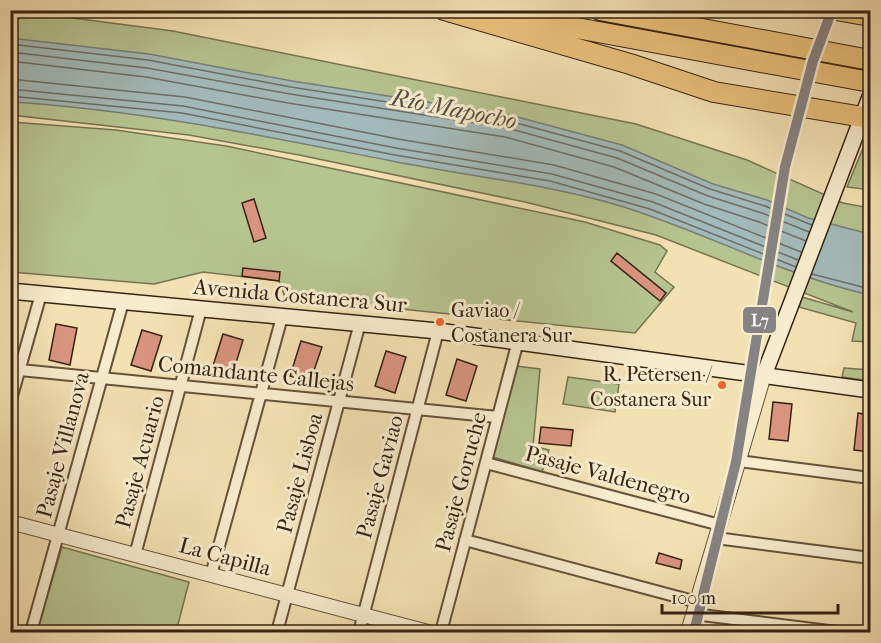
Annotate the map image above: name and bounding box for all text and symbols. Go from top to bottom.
water label: Río Mapocho [387,83,519,135]
street label: Avenida Costanera Sur [191,274,408,318]
place label: Gaviao / Costanera Sur [451,299,572,347]
line badge: L7 [742,306,777,334]
text: L7 [751,311,769,330]
marker: Gaviao / Costanera Sur [434,316,446,328]
street label: Comandante Callejas [157,351,355,397]
place label: R. Petersen / Costanera Sur [590,363,713,411]
street label: Pasaje Villanova [31,368,95,521]
marker: R. Petersen / Costanera Sur [716,379,728,391]
street label: Pasaje Acuario [110,393,170,531]
street label: Pasaje Lisboa [271,409,329,536]
street label: Pasaje Goruche [430,409,492,555]
street label: Pasaje Gaviao [351,412,409,542]
street label: Pasaje Valdenegro [522,440,694,510]
street label: La Capilla [176,532,275,582]
scale bar [662,577,838,615]
text: 100 m [671,588,716,609]

